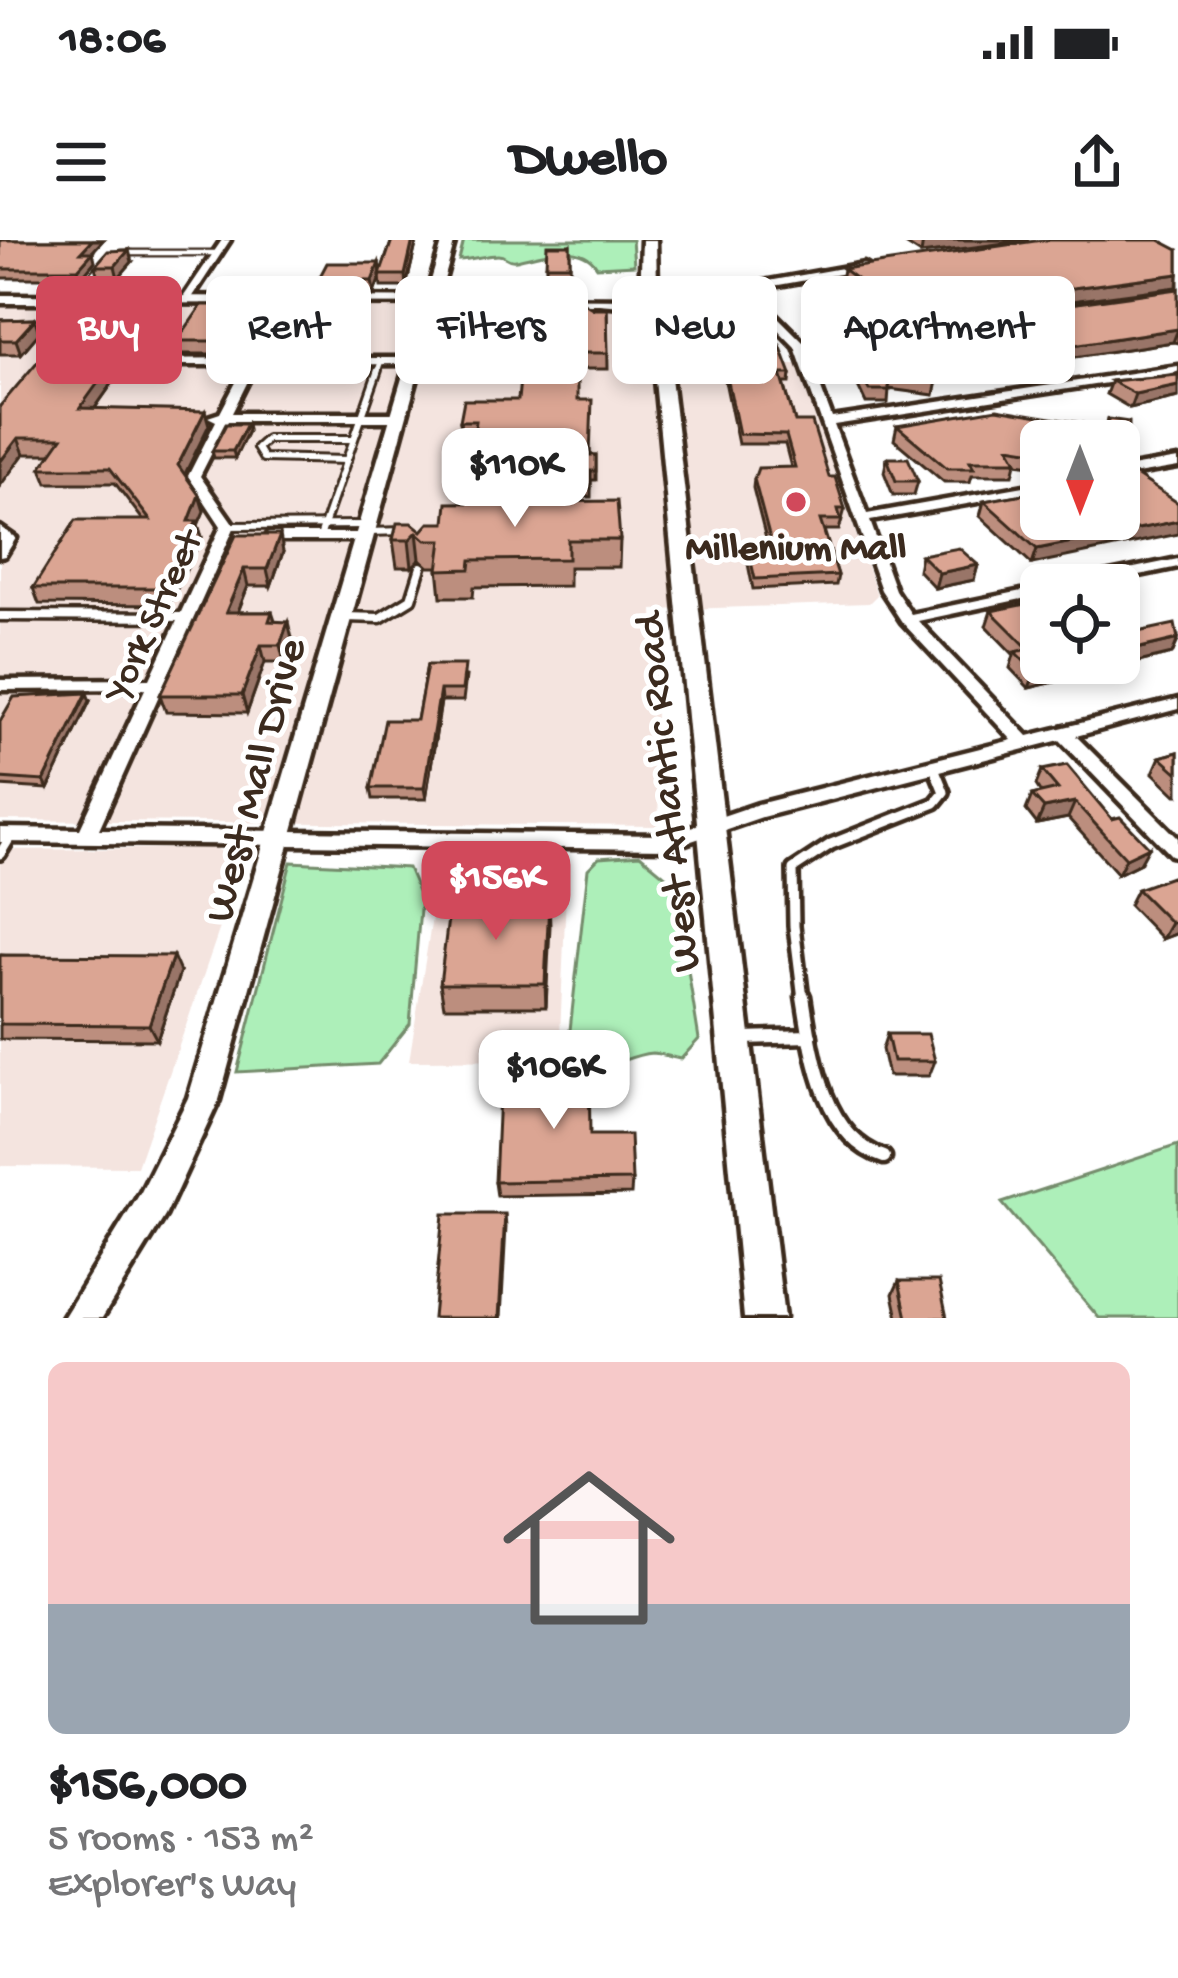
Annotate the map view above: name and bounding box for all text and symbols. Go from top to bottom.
text: 18:06 [60,16,165,69]
icon: menu [48,129,114,195]
icon: share [1064,129,1130,195]
text: Dwello [511,130,667,194]
chip: Buy [36,276,182,384]
chip: Rent [206,276,371,384]
chip: Filters [395,276,588,384]
chip: New [612,276,777,384]
chip: Apartment [801,276,1075,384]
north arrow [1020,420,1140,540]
map controls [1020,420,1140,684]
pin: $110K [431,428,599,530]
text: $110K [469,444,561,490]
marker: Millenium Mall [783,489,809,515]
street label: York Street [95,522,217,713]
place label: Millenium Mall [686,528,906,574]
button: locate [1020,564,1140,684]
street label: West Atlantic Road [625,607,716,974]
street label: West Mall Drive [195,632,322,929]
pin: $156K [412,841,580,943]
text: $156K [448,857,544,903]
pin: $106K [470,1030,638,1132]
text: $106K [506,1046,602,1092]
icon: home [481,1440,697,1656]
text: $156,000 [48,1758,247,1818]
text: 5 rooms · 153 m² [48,1818,314,1864]
text: Explorer's Way [48,1864,296,1910]

